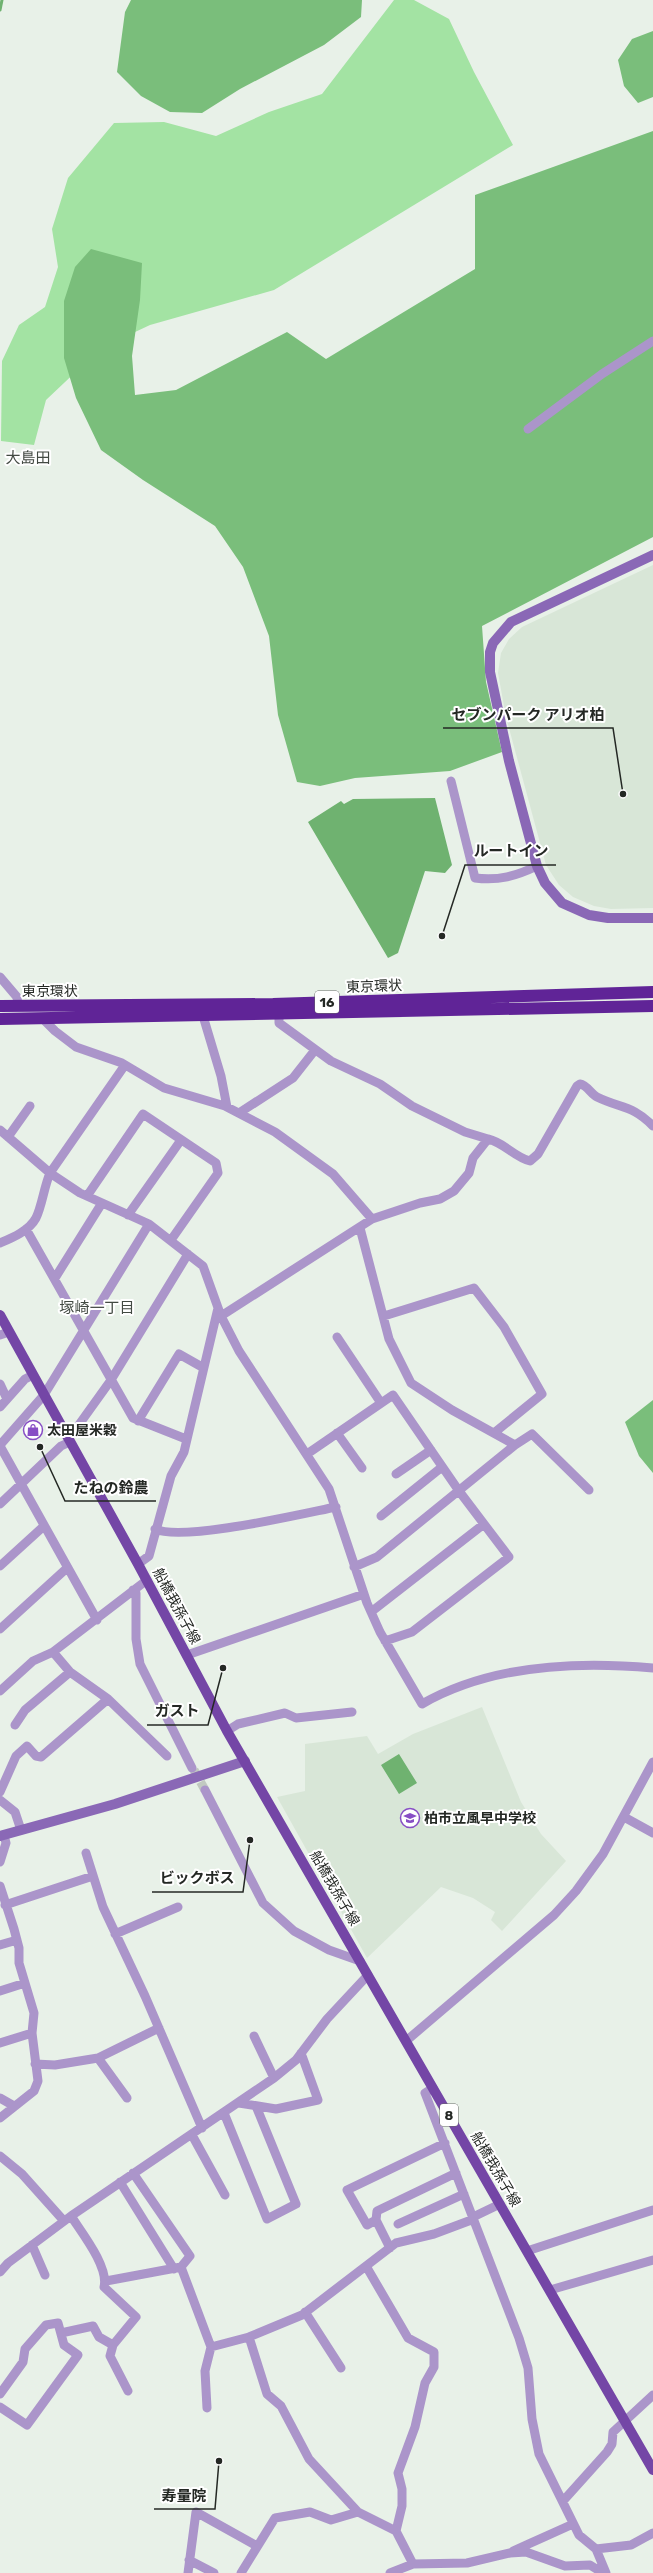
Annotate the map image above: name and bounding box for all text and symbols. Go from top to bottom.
district label: 大島田 [5,449,51,467]
callout: セブンパーク アリオ柏 [443,701,613,728]
text: セブンパーク アリオ柏 [451,706,605,724]
callout: ルートイン [465,838,556,865]
text: ルートイン [473,842,549,860]
street label: 東京環状 [346,977,402,996]
street label: 東京環状 [22,983,78,1000]
road number: 16 [315,991,339,1013]
district label: 塚崎一丁目 [59,1299,135,1317]
shop icon: 太田屋米穀 [22,1419,44,1441]
place label: 太田屋米穀 [47,1422,117,1439]
callout: たねの鈴農 [65,1474,156,1501]
text: たねの鈴農 [73,1479,149,1497]
street label: 船橋我孫子線 [149,1565,204,1647]
callout: ガスト [147,1698,208,1725]
text: ガスト [154,1702,200,1720]
school or university icon: 柏市立風早中学校 [399,1807,421,1829]
place label: 柏市立風早中学校 [424,1810,536,1827]
street label: 船橋我孫子線 [306,1848,363,1929]
callout: ビックボス [152,1865,243,1892]
text: ビックボス [159,1869,235,1887]
road number: 8 [440,2104,458,2126]
street label: 船橋我孫子線 [467,2129,524,2210]
callout: 寿量院 [154,2482,215,2509]
text: 寿量院 [161,2487,207,2505]

